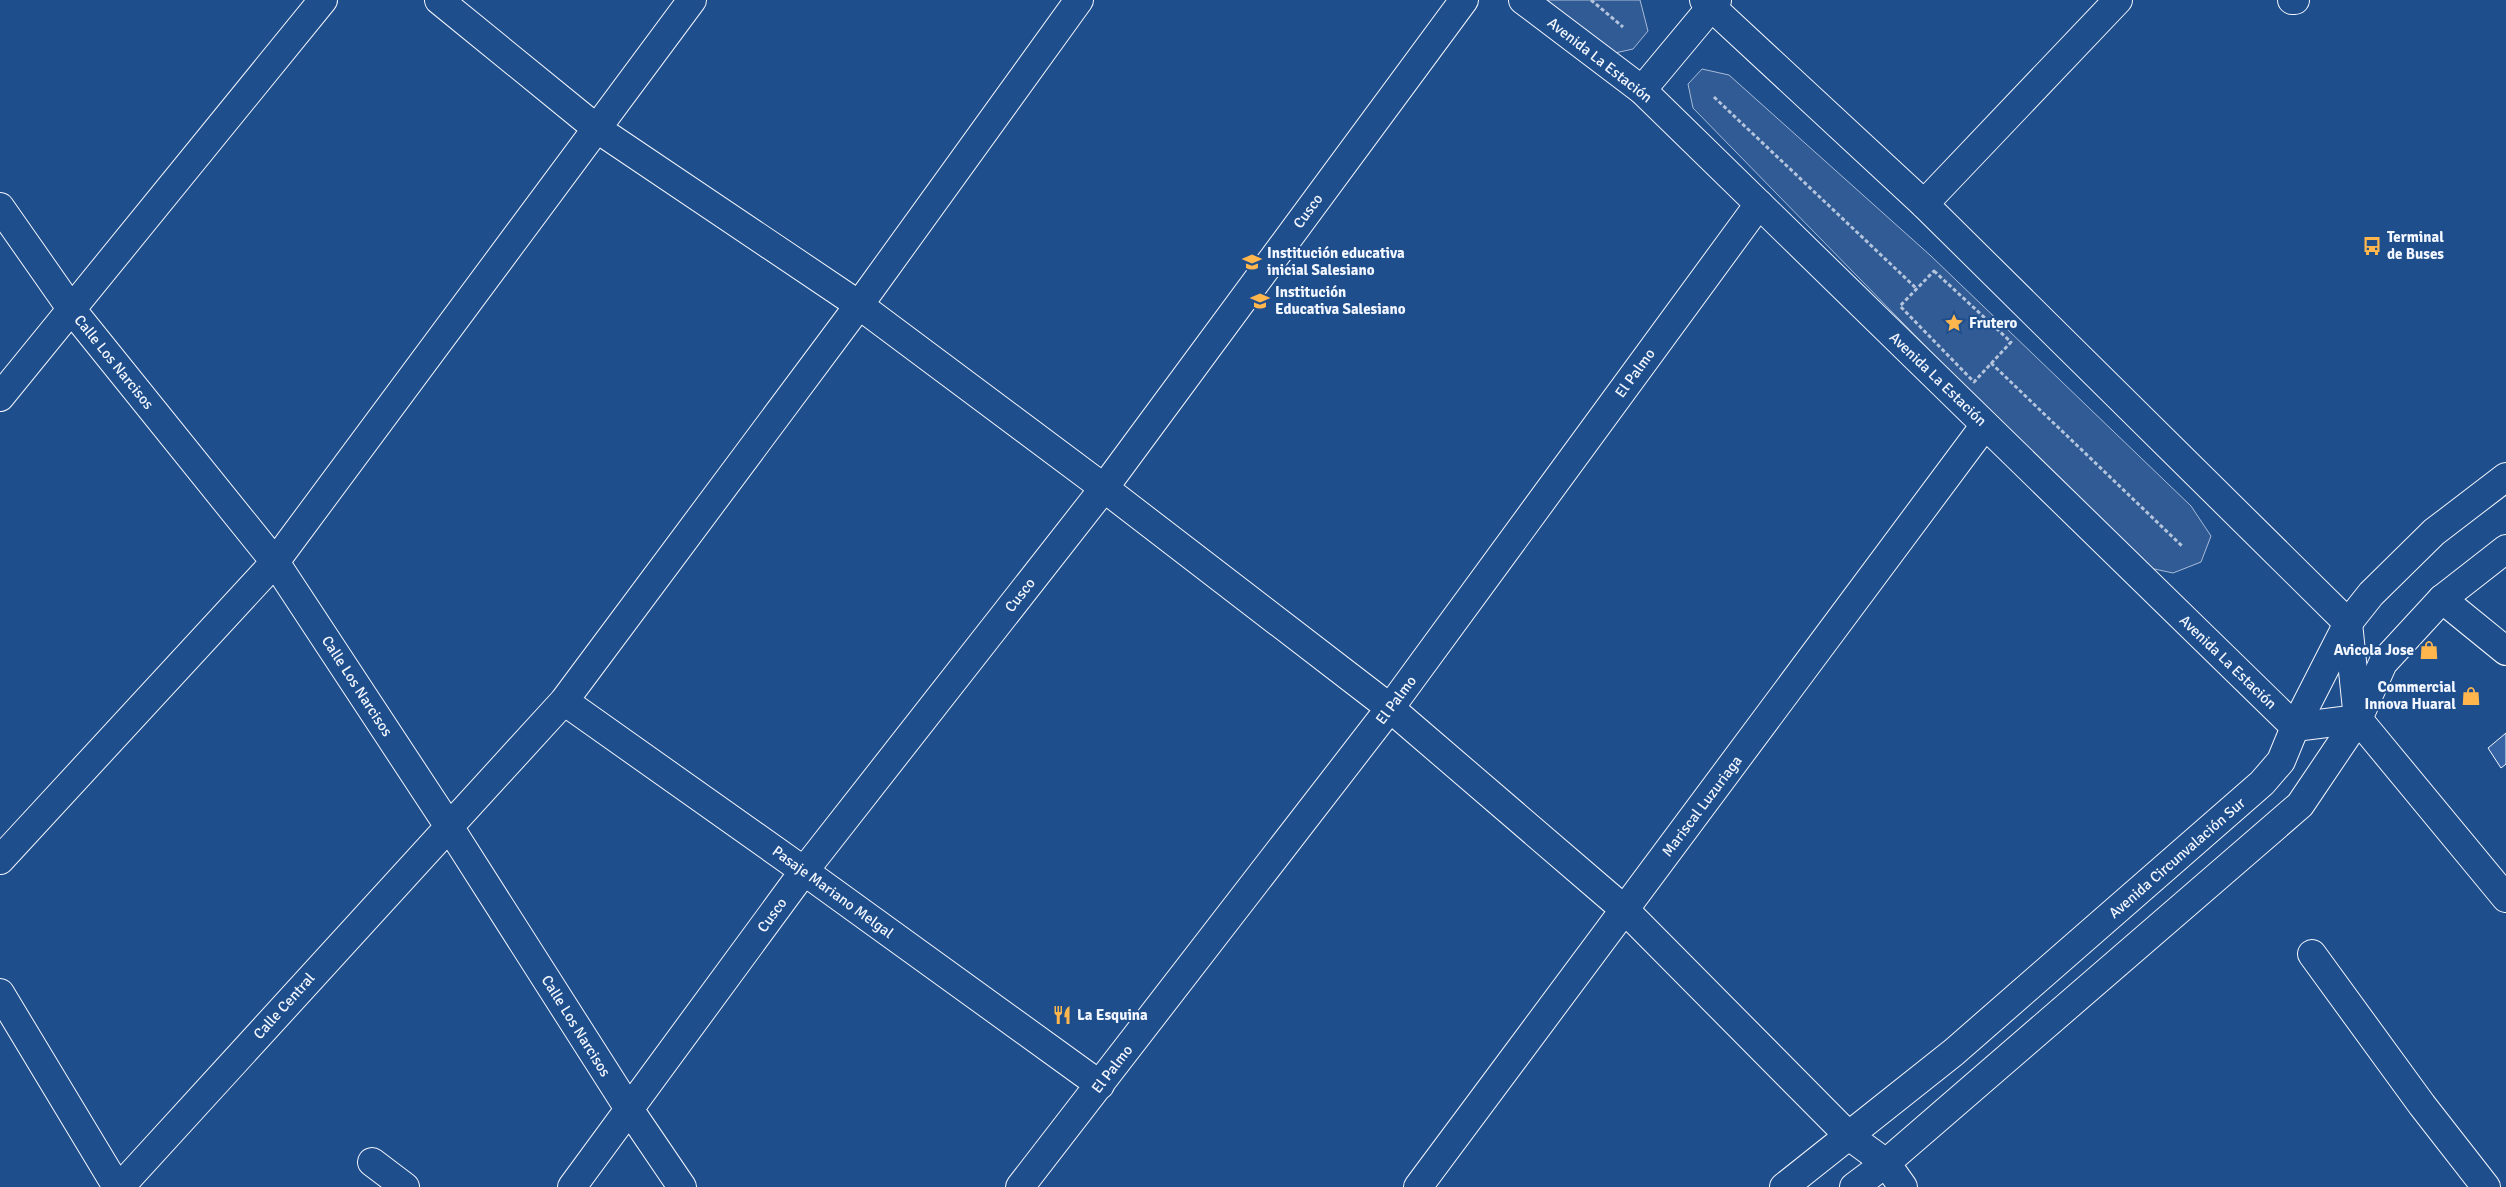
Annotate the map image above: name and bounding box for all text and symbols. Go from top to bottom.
street label: Avenida La Estación [1544,14,1656,106]
street label: Cusco [1289,190,1327,232]
place label: Terminal de Buses [2387,228,2444,263]
bus stop icon: Terminal de Buses [2361,235,2383,257]
place label: Institución educativa inicial Salesiano [1267,244,1405,279]
school or university icon: Institución educativa inicial Salesiano [1241,251,1263,273]
place label: Institución Educativa Salesiano [1275,283,1406,318]
school or university icon: Institución Educativa Salesiano [1249,290,1271,312]
street label: Calle Los Narcisos [70,311,158,413]
place icon: Frutero [1943,312,1965,334]
place label: Frutero [1969,314,2018,332]
street label: Avenida La Estación [1886,328,1990,430]
street label: El Palmo [1611,345,1659,401]
street label: Cusco [1001,574,1039,616]
street label: Avenida La Estación [2176,611,2280,713]
street label: Calle Los Narcisos [318,632,396,740]
shop icon: Avicola Jose [2418,639,2440,661]
place label: Avicola Jose [2334,641,2414,659]
street label: El Palmo [1372,672,1420,728]
place label: Commercial Innova Huaral [2365,678,2456,713]
shop icon: Commercial Innova Huaral [2460,685,2482,707]
street label: Mariscal Luzuriaga [1658,752,1746,860]
street label: Avenida Circunvalación Sur [2105,794,2249,922]
street label: Pasaje Mariano Melgal [769,842,897,942]
street label: Cusco [753,894,791,936]
street label: Calle Central [249,969,319,1043]
street label: Calle Los Narcisos [538,972,615,1080]
restaurant icon: La Esquina [1051,1004,1073,1026]
place label: La Esquina [1077,1006,1148,1024]
street label: El Palmo [1088,1041,1136,1097]

